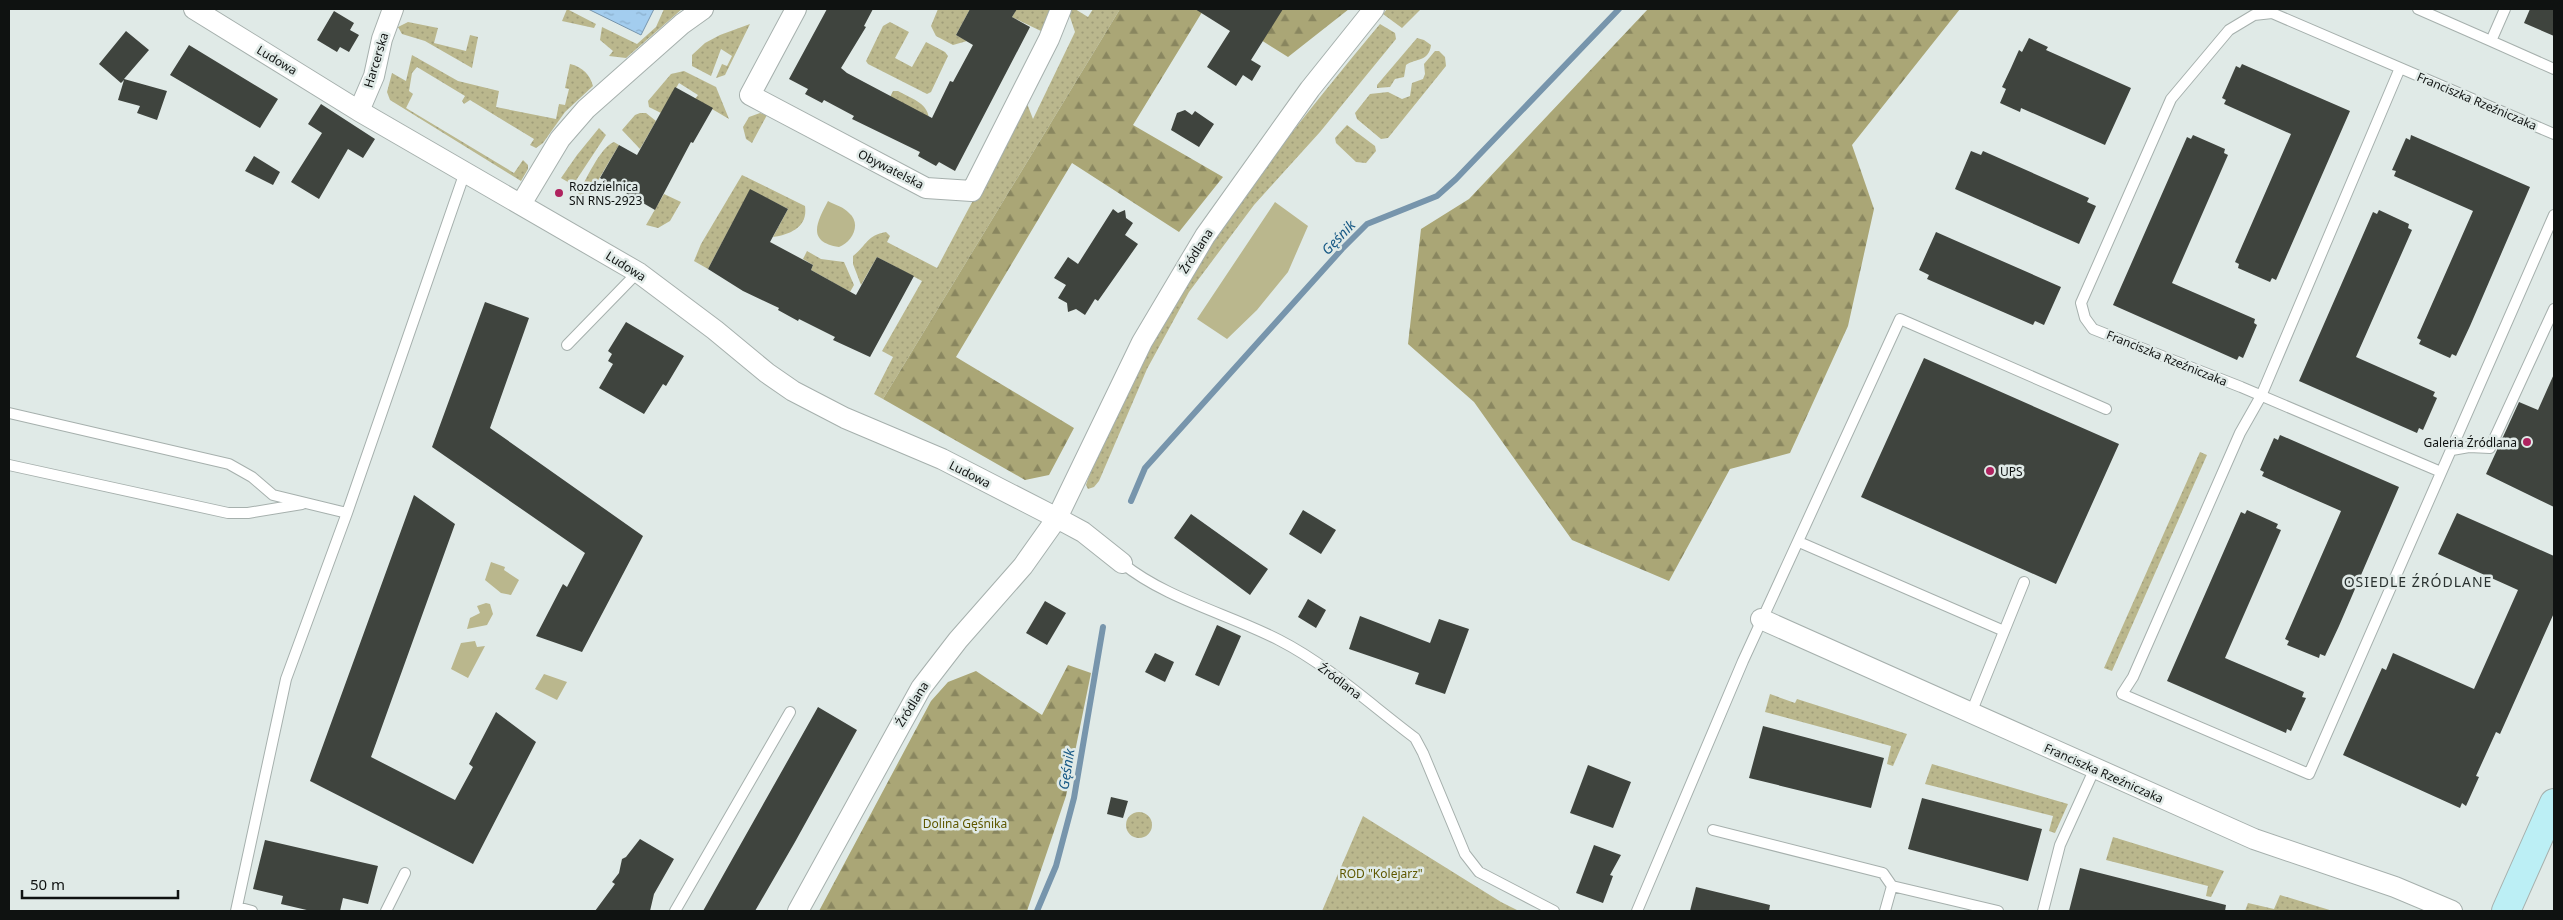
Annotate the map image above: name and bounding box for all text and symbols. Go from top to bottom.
street label: Harcerska [360,30,392,90]
street label: Ludowa [254,41,300,79]
street label: Franciszka Rzeźniczaka [2414,68,2540,134]
street label: Obywatelska [855,145,927,193]
place label: Rozdzielnica SN RNS-2923 [569,178,642,209]
marker: Rozdzielnica SN RNS-2923 [553,187,565,199]
water label: Gęśnik [1317,215,1360,258]
street label: Źródlana [1175,225,1217,277]
street label: Ludowa [603,247,649,285]
street label: Franciszka Rzeźniczaka [2104,326,2230,390]
place label: Galeria Źródlana [2424,434,2517,451]
marker: Galeria Źródlana [2521,436,2533,448]
street label: Ludowa [946,456,994,492]
place label: UPS [2000,463,2023,480]
marker: UPS [1984,465,1996,477]
district label: OSIEDLE ŹRÓDLANE [2344,572,2492,591]
street label: Źródlana [1315,659,1365,703]
street label: Źródlana [891,678,933,730]
street label: Franciszka Rzeźniczaka [2042,739,2166,807]
water label: Gęśnik [1053,746,1079,791]
park label: Dolina Gęśnika [923,815,1007,832]
park label: ROD "Kolejarz" [1339,865,1423,882]
scale bar [22,868,179,900]
text: 50 m [30,874,65,894]

